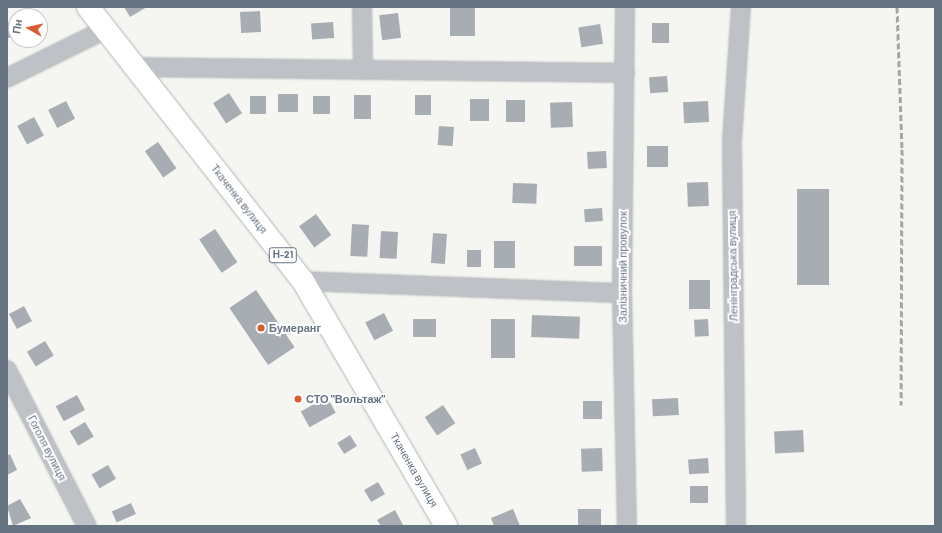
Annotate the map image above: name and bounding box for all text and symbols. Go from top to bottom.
north arrow [8,8,48,48]
text: Пн [9,18,24,35]
street label: Ткаченка вулиця [208,162,270,236]
street label: Ленінградська вулиця [725,210,741,322]
street label: Залізничний провулок [616,211,630,323]
road number: Н-21 [268,247,298,263]
place label: Бумеранг [269,321,321,335]
marker: Бумеранг [256,323,266,333]
place label: СТО "Вольтаж" [306,392,385,406]
marker: СТО "Вольтаж" [293,394,303,404]
street label: Гоголя вулиця [25,413,69,483]
street label: Ткаченка вулиця [387,430,441,510]

